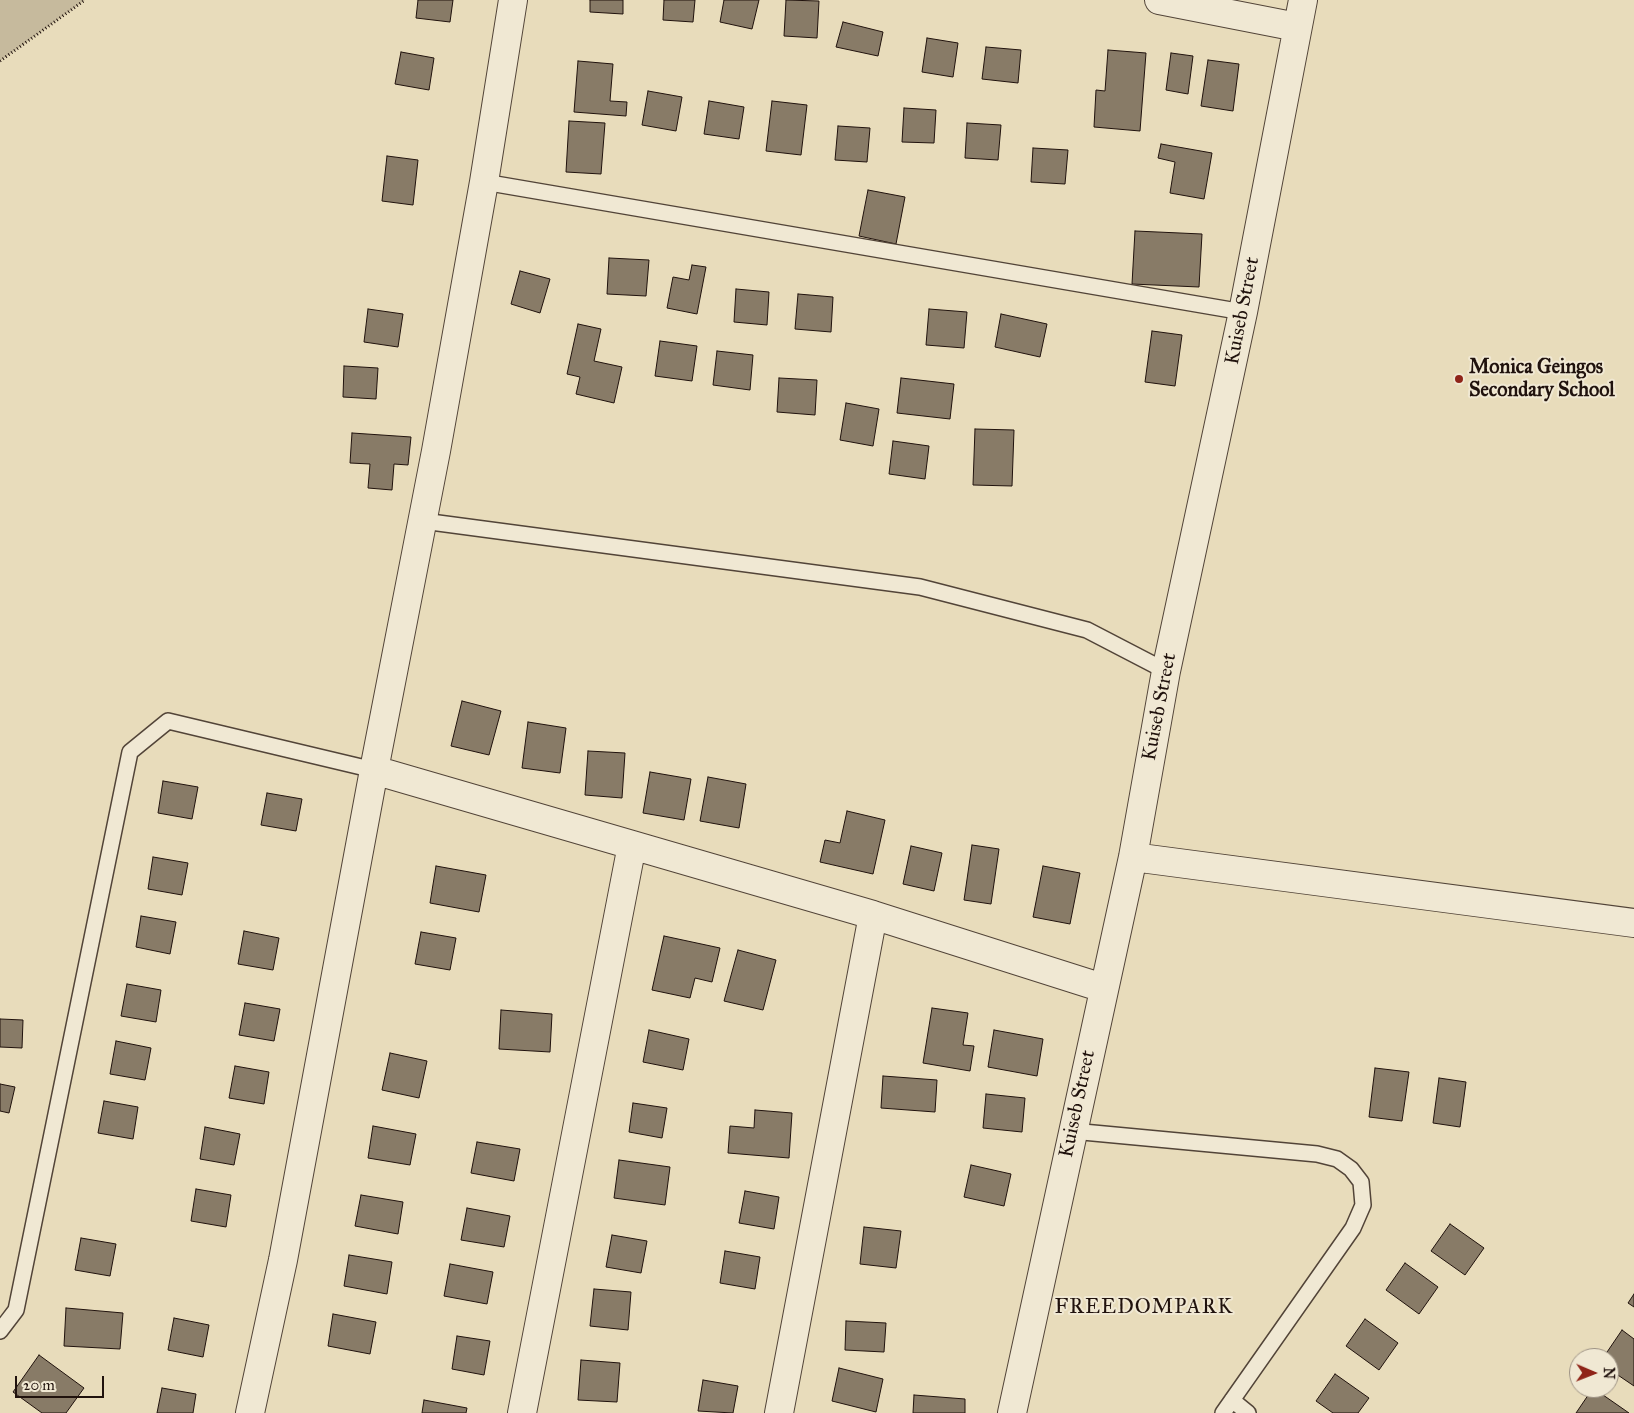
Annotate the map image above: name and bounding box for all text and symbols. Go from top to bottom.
street label: Kuiseb Street [1221,255,1265,367]
place label: Monica Geingos Secondary School [1469,356,1615,403]
marker: Monica Geingos Secondary School [1453,373,1465,385]
street label: Kuiseb Street [1138,651,1182,763]
street label: Kuiseb Street [1055,1048,1101,1160]
district label: FREEDOMPARK [1053,1295,1235,1321]
north arrow [1569,1348,1619,1398]
scale bar [18,1366,106,1398]
text: N [1600,1367,1617,1379]
text: 20 m [23,1376,55,1394]

